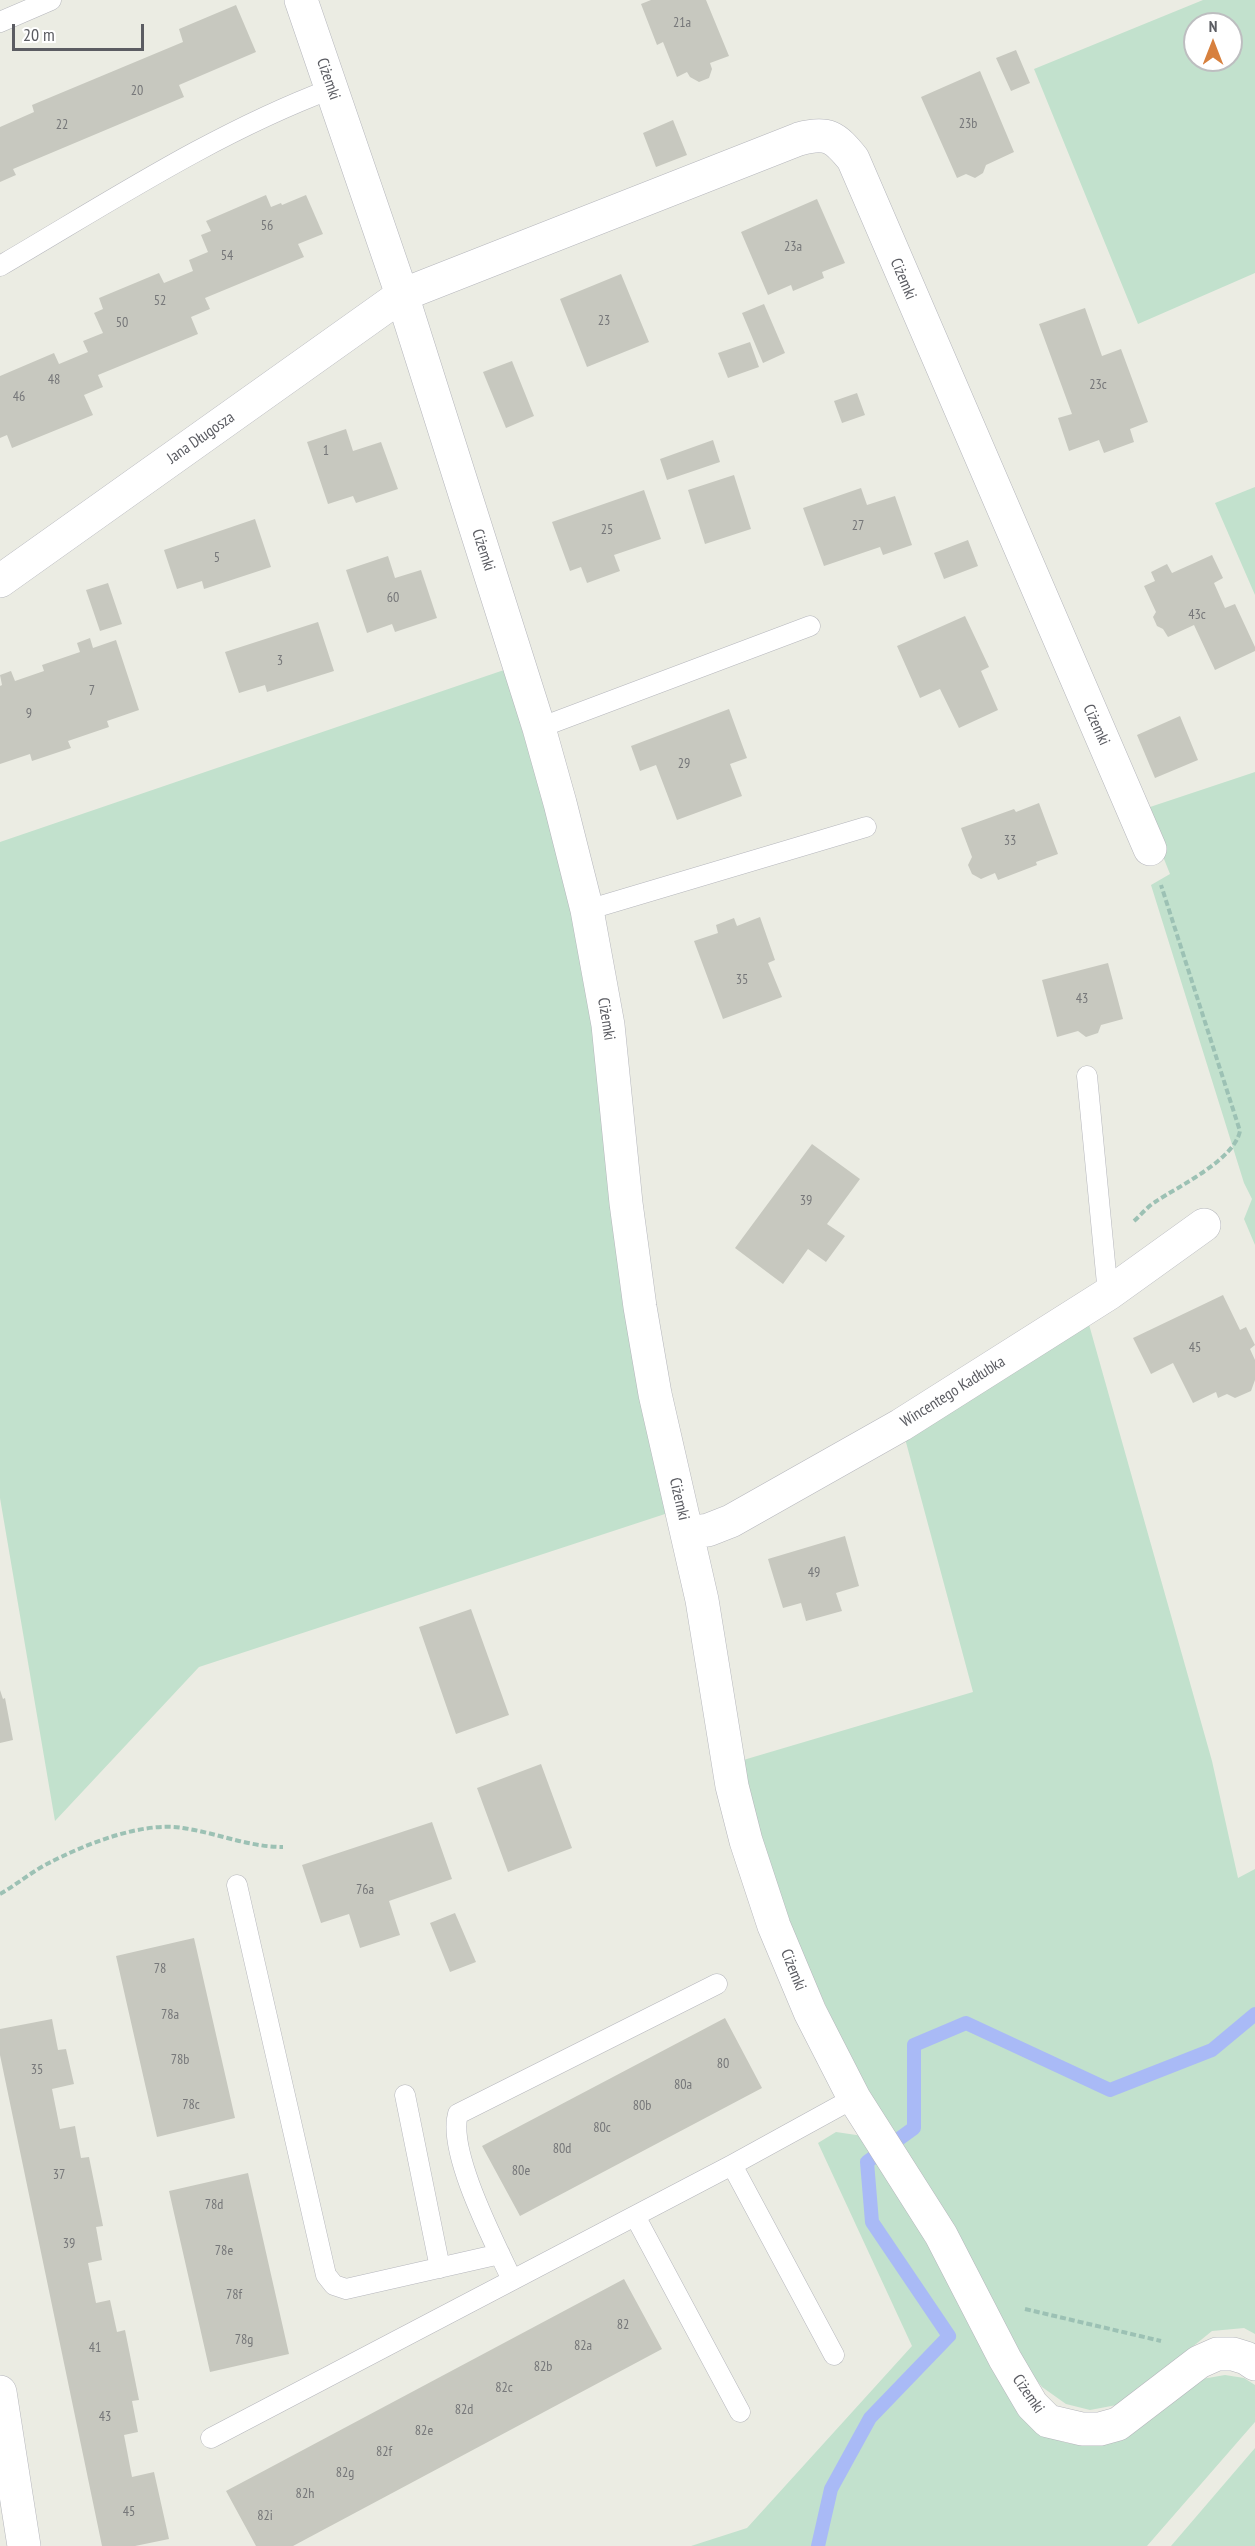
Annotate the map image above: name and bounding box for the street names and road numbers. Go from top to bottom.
street label: Ciżemki [312,56,344,102]
street label: Ciżemki [886,255,920,303]
street label: Jana Długosza [164,408,238,468]
street label: Ciżemki [467,527,499,573]
street label: Ciżemki [1078,701,1114,749]
street label: Ciżemki [593,996,619,1042]
street label: Wincentego Kadłubka [897,1352,1009,1432]
street label: Ciżemki [665,1476,693,1522]
street label: Ciżemki [776,1946,810,1994]
street label: Ciżemki [1008,2371,1048,2417]

